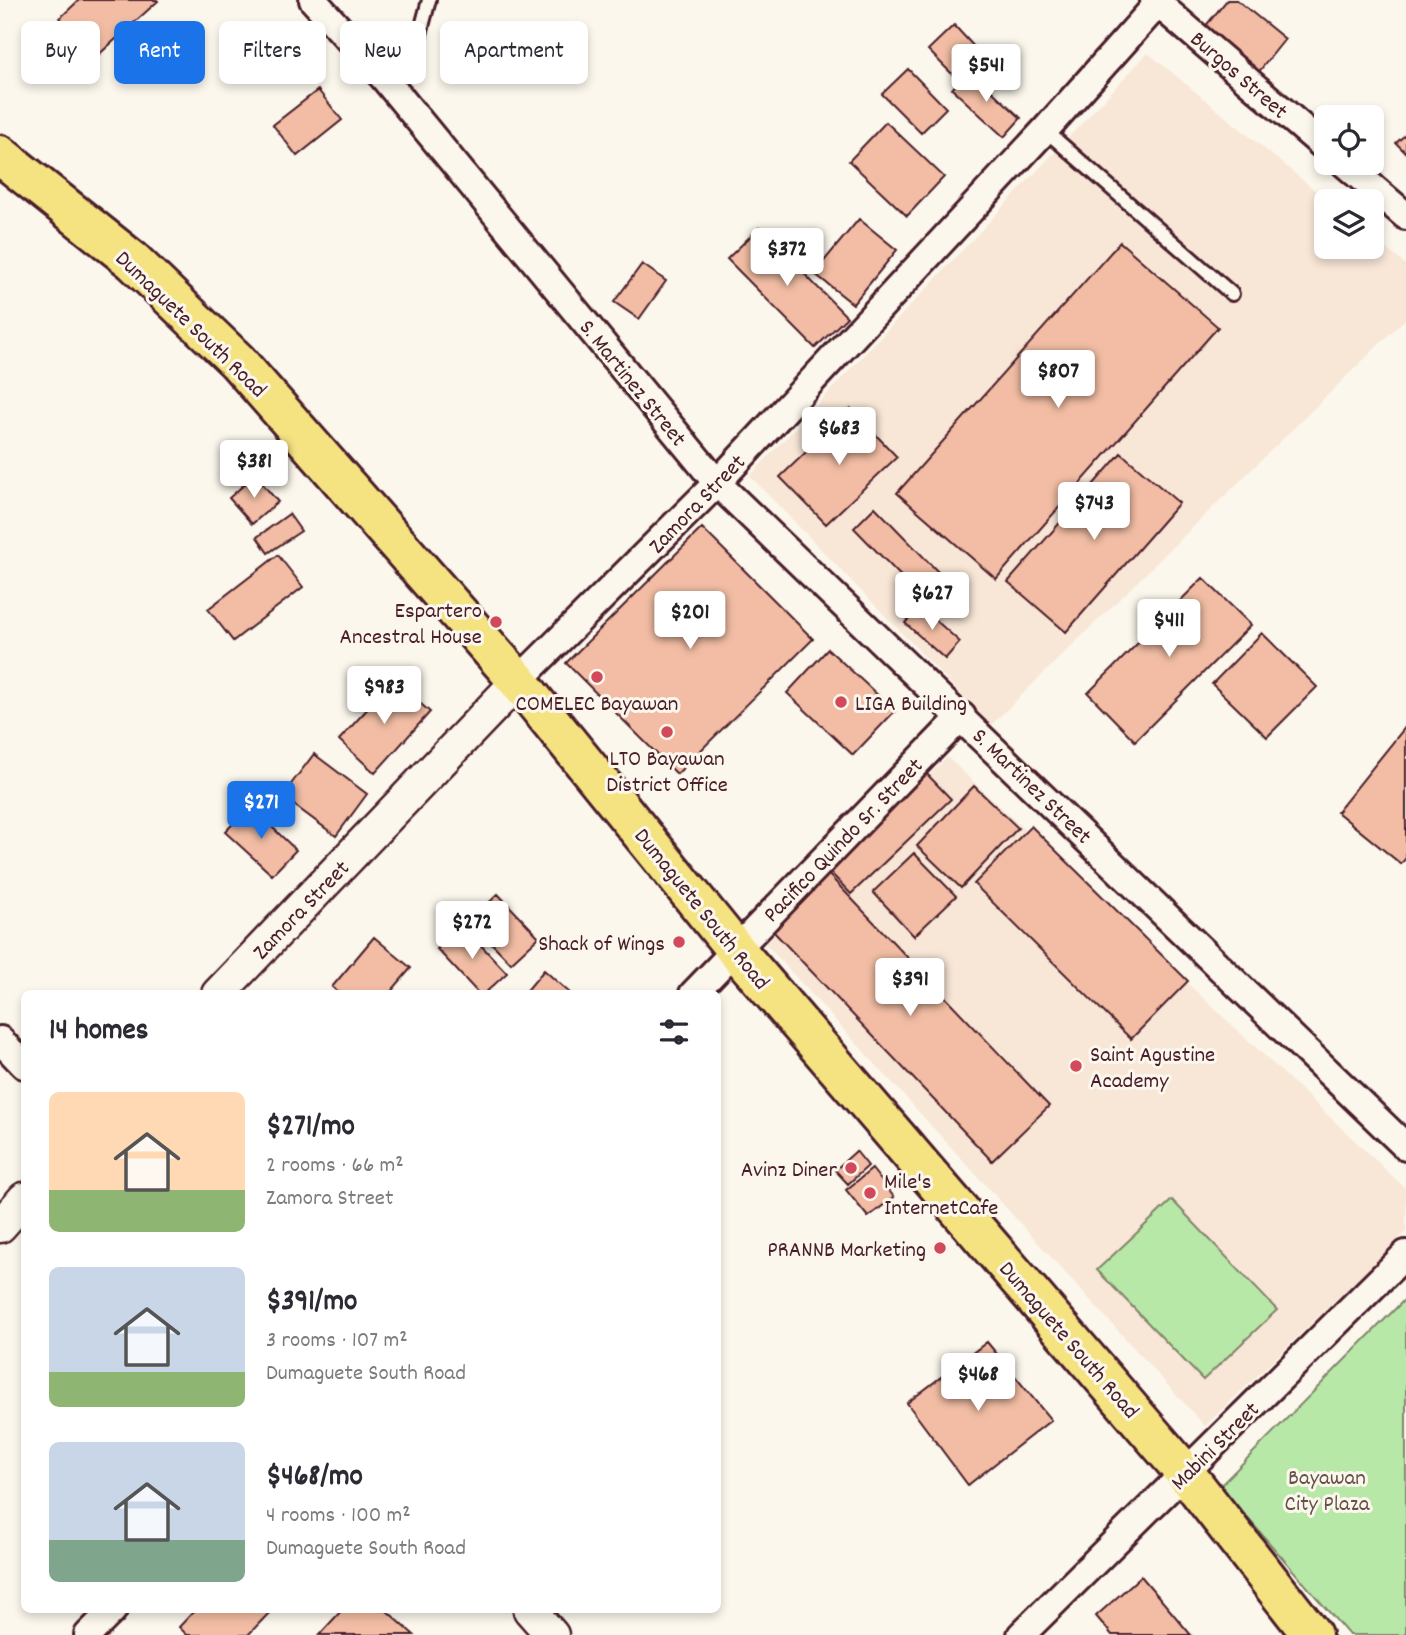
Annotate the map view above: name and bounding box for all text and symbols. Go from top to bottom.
chip: Buy [21,21,100,84]
chip: Rent [114,21,205,84]
chip: Filters [219,21,326,84]
chip: New [340,21,426,84]
chip: Apartment [440,21,588,84]
street label: Burgos Street [1181,25,1294,129]
pin: $541 [945,44,1027,104]
text: $541 [968,50,1004,83]
map controls [1314,105,1384,259]
button: locate [1314,105,1384,175]
button: layers [1314,189,1384,259]
pin: $372 [746,229,828,288]
text: $372 [767,234,807,267]
street label: Dumaguete South Road [106,244,273,407]
street label: S. Martinez Street [570,313,693,455]
pin: $807 [1017,350,1099,410]
text: $807 [1037,356,1079,389]
pin: $683 [798,407,880,467]
text: $683 [818,413,860,446]
pin: $381 [213,440,295,500]
text: $381 [236,446,272,479]
street label: Zamora Street [642,448,755,563]
pin: $743 [1053,482,1135,542]
text: $743 [1074,488,1114,521]
pin: $627 [891,572,973,632]
text: $627 [911,578,953,611]
pin: $201 [649,592,731,651]
place label: Espartero Ancestral House [339,596,482,655]
text: $201 [670,597,710,630]
pin: $411 [1128,600,1210,659]
text: $411 [1153,605,1185,638]
marker: Espartero Ancestral House [488,614,504,630]
pin: $983 [343,666,425,726]
marker: COMELEC Bayawan [589,669,605,685]
text: $983 [363,672,405,705]
place label: COMELEC Bayawan [516,689,678,722]
place label: LIGA Building [855,689,967,722]
marker: LIGA Building [833,694,849,710]
street label: S. Martinez Street [963,722,1098,853]
marker: LTO Bayawan District Office [659,724,675,740]
place label: LTO Bayawan District Office [606,744,728,803]
street label: Pacifico Quindo Sr. Street [757,752,932,931]
pin: $271 [220,782,302,841]
text: $271 [243,787,279,820]
street label: Dumaguete South Road [625,822,776,998]
street label: Zamora Street [246,854,359,969]
pin: $272 [431,902,513,961]
text: $272 [452,907,492,940]
place label: Shack of Wings [538,929,665,962]
marker: Shack of Wings [671,934,687,950]
pin: $391 [869,958,951,1018]
text: $391 [891,964,929,997]
text: 14 homes [49,1011,148,1054]
icon: filters [655,1013,693,1051]
place label: Saint Agustine Academy [1090,1040,1215,1099]
marker: Saint Agustine Academy [1068,1058,1084,1074]
text: $271/mo [266,1107,355,1150]
icon: home [105,1120,189,1204]
text: 2 rooms · 66 m² [266,1150,404,1183]
place label: Avinz Diner [741,1155,837,1188]
marker: Avinz Diner [843,1160,859,1176]
place label: Mile's InternetCafe [884,1167,999,1226]
text: Zamora Street [266,1183,393,1216]
marker: Mile's InternetCafe [862,1185,878,1201]
place label: PRANNB Marketing [767,1235,926,1268]
marker: PRANNB Marketing [932,1240,948,1256]
street label: Dumaguete South Road [989,1255,1145,1428]
text: $391/mo [266,1282,357,1325]
icon: home [105,1295,189,1379]
text: 3 rooms · 107 m² [266,1325,408,1358]
pin: $468 [937,1354,1019,1413]
text: Dumaguete South Road [266,1358,466,1391]
text: $468 [957,1359,999,1392]
street label: Mabini Street [1164,1395,1269,1500]
text: $468/mo [266,1457,363,1500]
park label: Bayawan City Plaza [1285,1463,1371,1522]
icon: home [105,1470,189,1554]
text: 4 rooms · 100 m² [266,1500,411,1533]
text: Dumaguete South Road [266,1533,466,1566]

